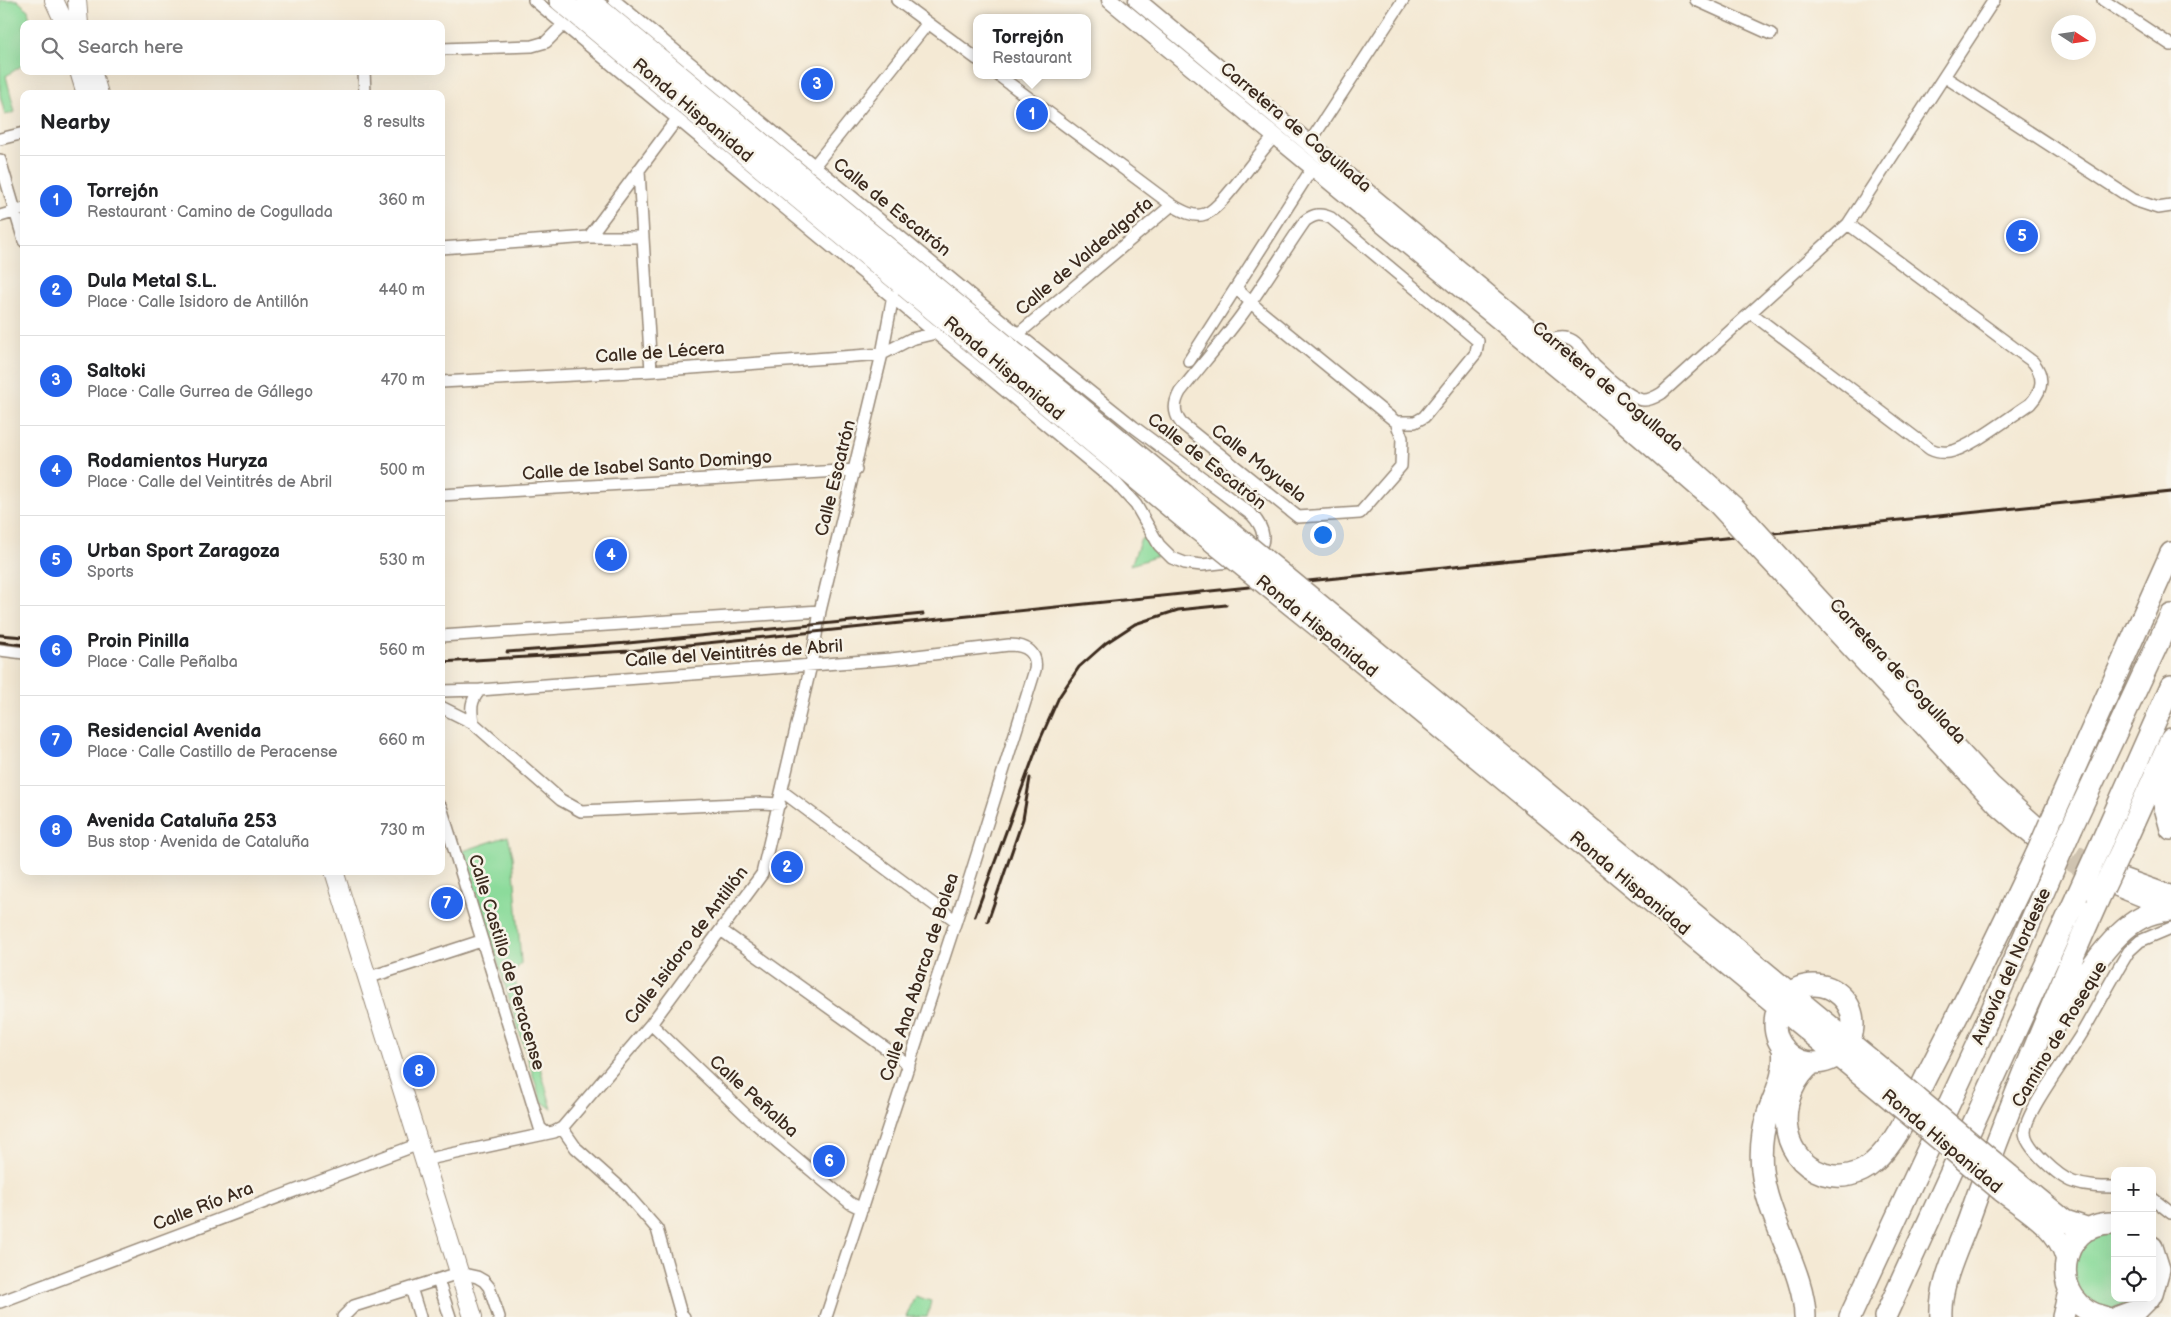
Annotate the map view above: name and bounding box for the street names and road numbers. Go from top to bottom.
street label: Ronda Hispanidad [628,54,757,167]
street label: Carretera de Cogullada [1216,58,1376,197]
street label: Calle de Escatrón [829,154,955,261]
street label: Calle de Valdealgorfa [1011,193,1157,320]
street label: Ronda Hispanidad [939,312,1068,425]
street label: Carretera de Cogullada [1528,317,1688,456]
street label: Calle de Lécera [595,338,725,367]
street label: Calle de Escatrón [1143,409,1270,514]
street label: Calle Escatrón [811,418,860,538]
street label: Calle Moyuela [1207,420,1310,507]
street label: Calle de Isabel Santo Domingo [521,446,773,485]
street label: Ronda Hispanidad [1252,571,1382,682]
street label: Carretera de Cogullada [1825,594,1970,748]
street label: Calle del Veintitrés de Abril [624,635,844,672]
street label: Ronda Hispanidad [1565,827,1694,940]
street label: Calle Castillo de Peracense [464,852,549,1073]
street label: Calle Isidoro de Antillón [620,862,753,1028]
street label: Calle Ana Abarca de Bolea [876,870,963,1084]
street label: Autovía del Nordeste [1967,884,2056,1048]
street label: Camino de Roseque [2007,957,2112,1111]
street label: Calle Peñalba [705,1051,802,1142]
street label: Ronda Hispanidad [1877,1085,2006,1198]
street label: Calle Río Ara [150,1178,256,1235]

